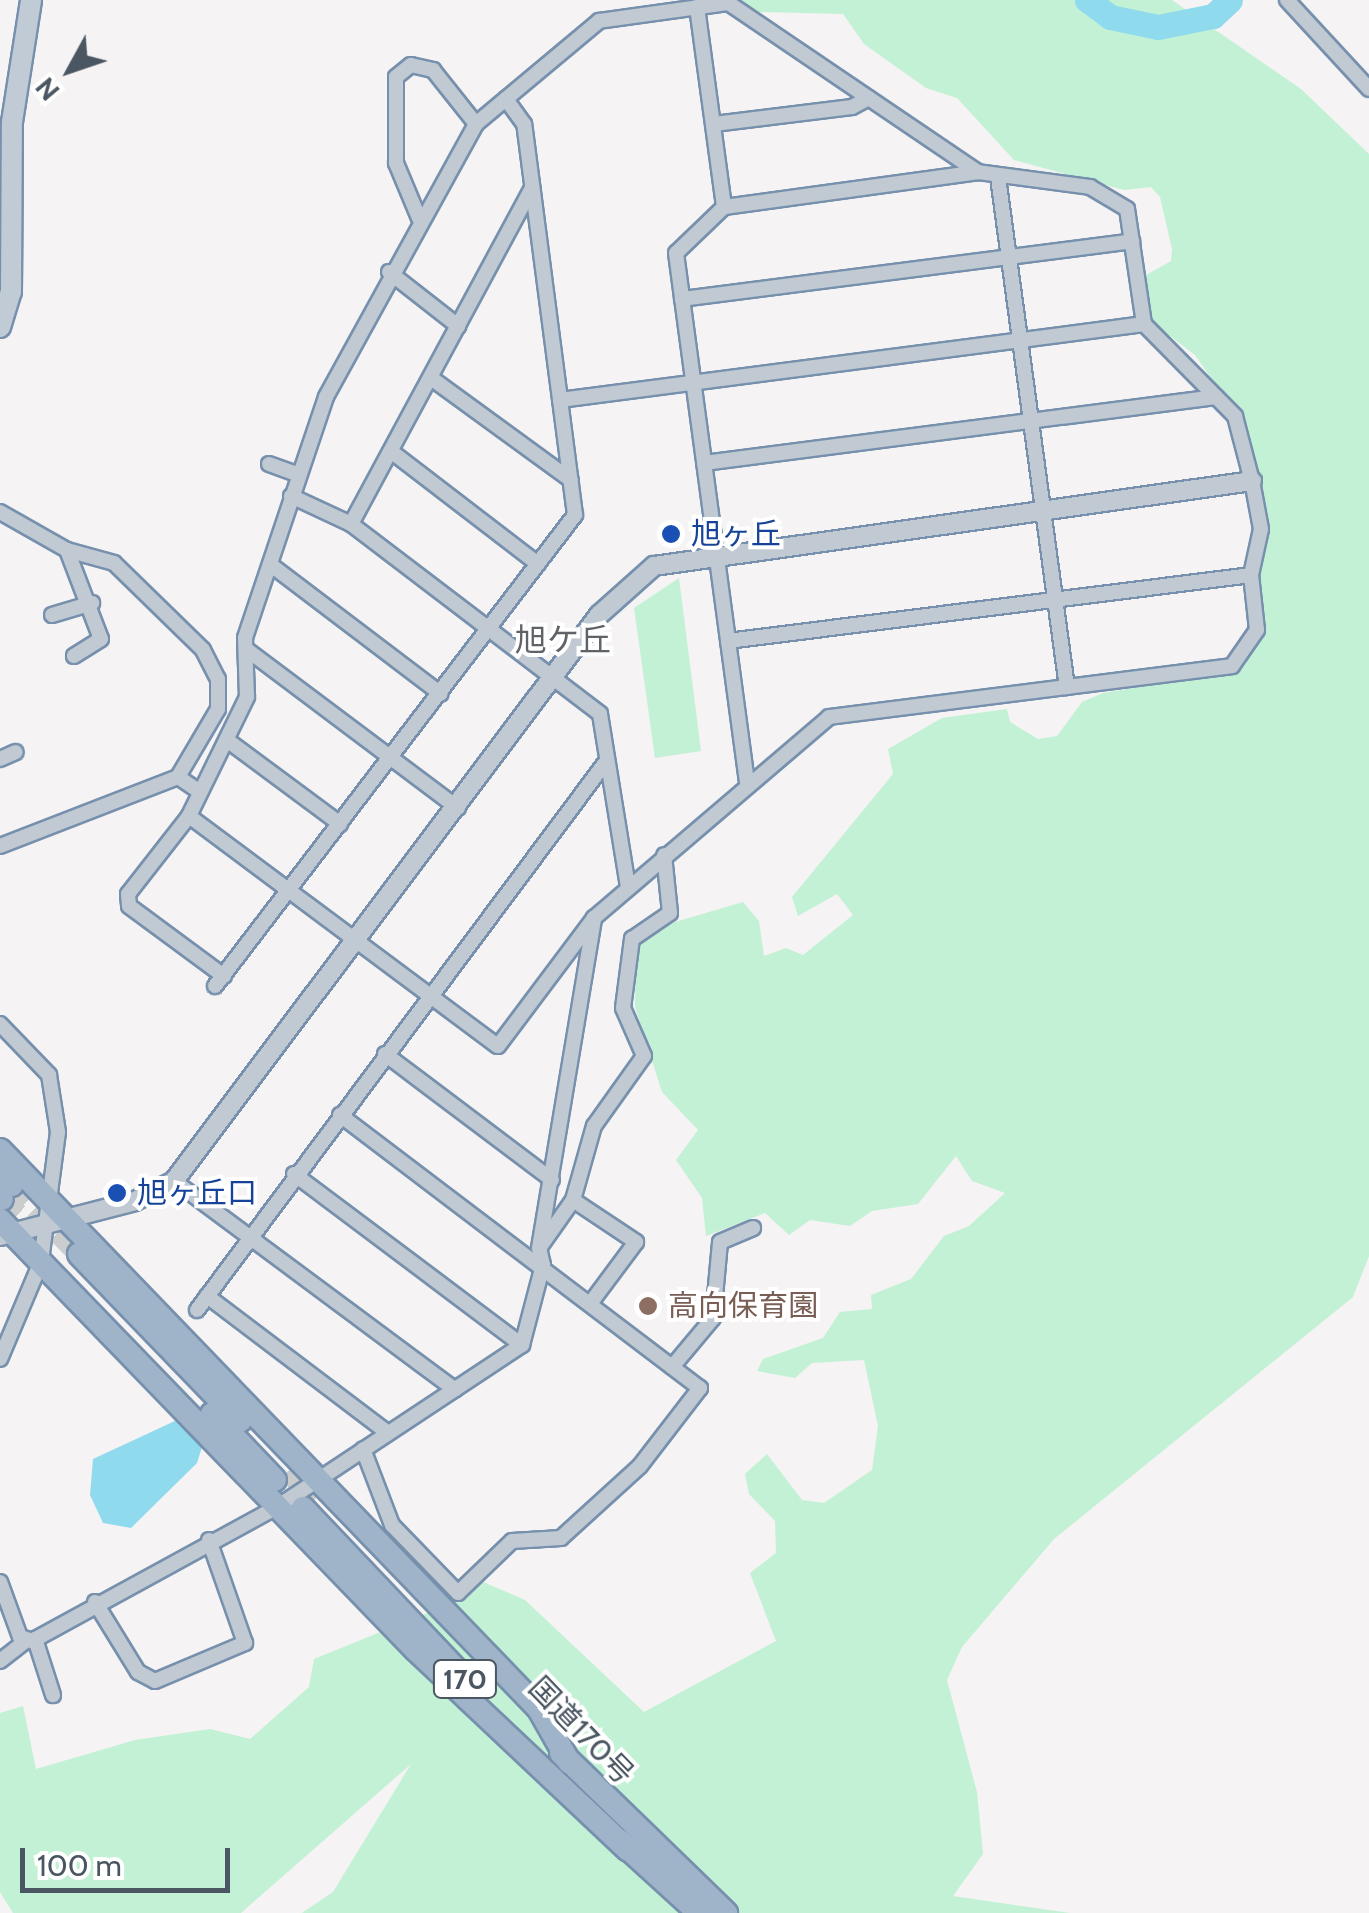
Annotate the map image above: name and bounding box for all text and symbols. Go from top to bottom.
north arrow [20,20,120,120]
text: N [28,71,66,108]
place label: 旭ヶ丘 [691,516,781,552]
marker: 旭ヶ丘 [660,523,682,545]
district label: 旭ケ丘 [515,621,611,659]
place label: 旭ヶ丘口 [137,1175,257,1211]
marker: 旭ヶ丘口 [106,1182,128,1204]
place label: 高向保育園 [668,1288,818,1324]
marker: 高向保育園 [637,1295,659,1317]
road number: 170 [432,1656,498,1702]
street label: 国道170号 [521,1670,641,1792]
scale bar [25,1828,235,1890]
text: 100 m [37,1847,122,1884]

